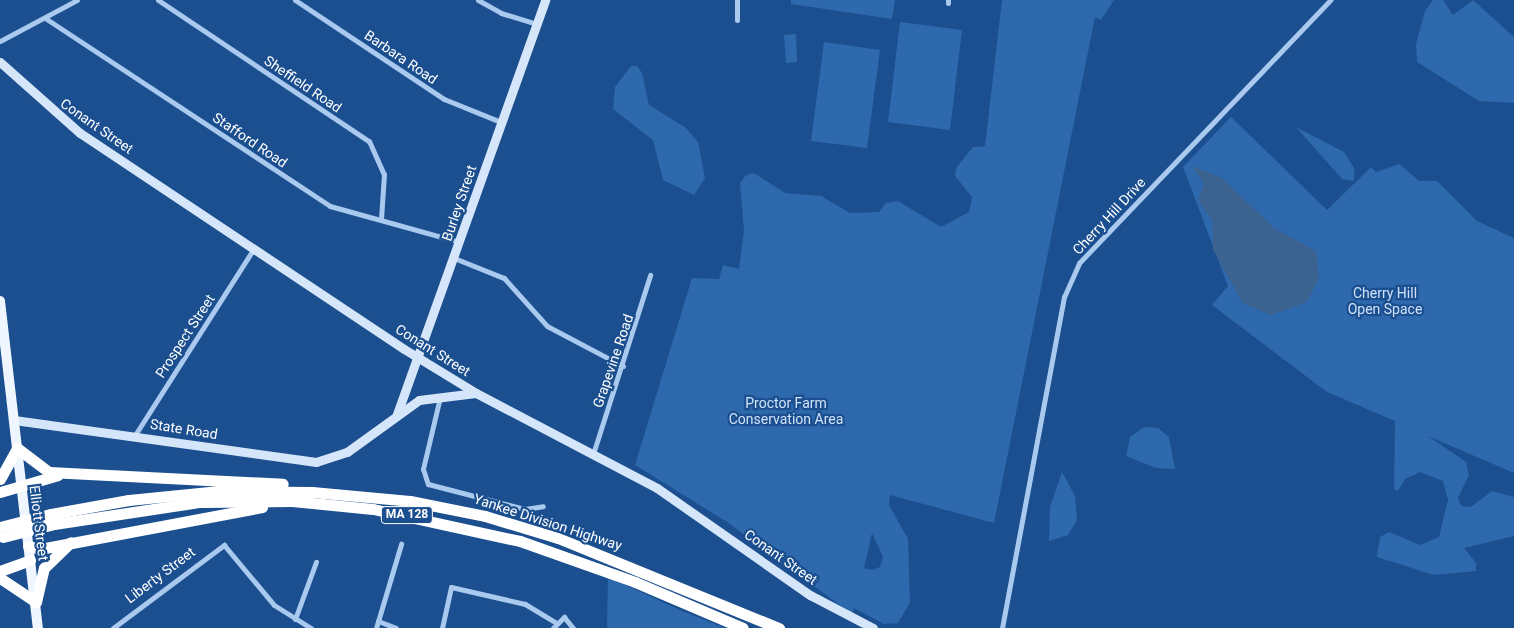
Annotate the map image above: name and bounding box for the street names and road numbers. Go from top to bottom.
street label: Barbara Road [361,26,441,88]
street label: Sheffield Road [261,52,345,116]
street label: Conant Street [57,95,137,157]
street label: Stafford Road [210,109,290,171]
street label: Burley Street [438,163,480,243]
street label: Cherry Hill Drive [1069,174,1149,258]
street label: Prospect Street [152,291,218,381]
street label: Grapevine Road [589,312,637,410]
street label: Conant Street [392,320,474,380]
street label: State Road [149,415,219,443]
street label: Elliott Street [26,484,52,562]
street label: Yankee Division Highway [472,490,624,554]
road number: MA 128 [381,506,433,524]
street label: Conant Street [741,526,821,588]
street label: Liberty Street [122,543,198,607]

